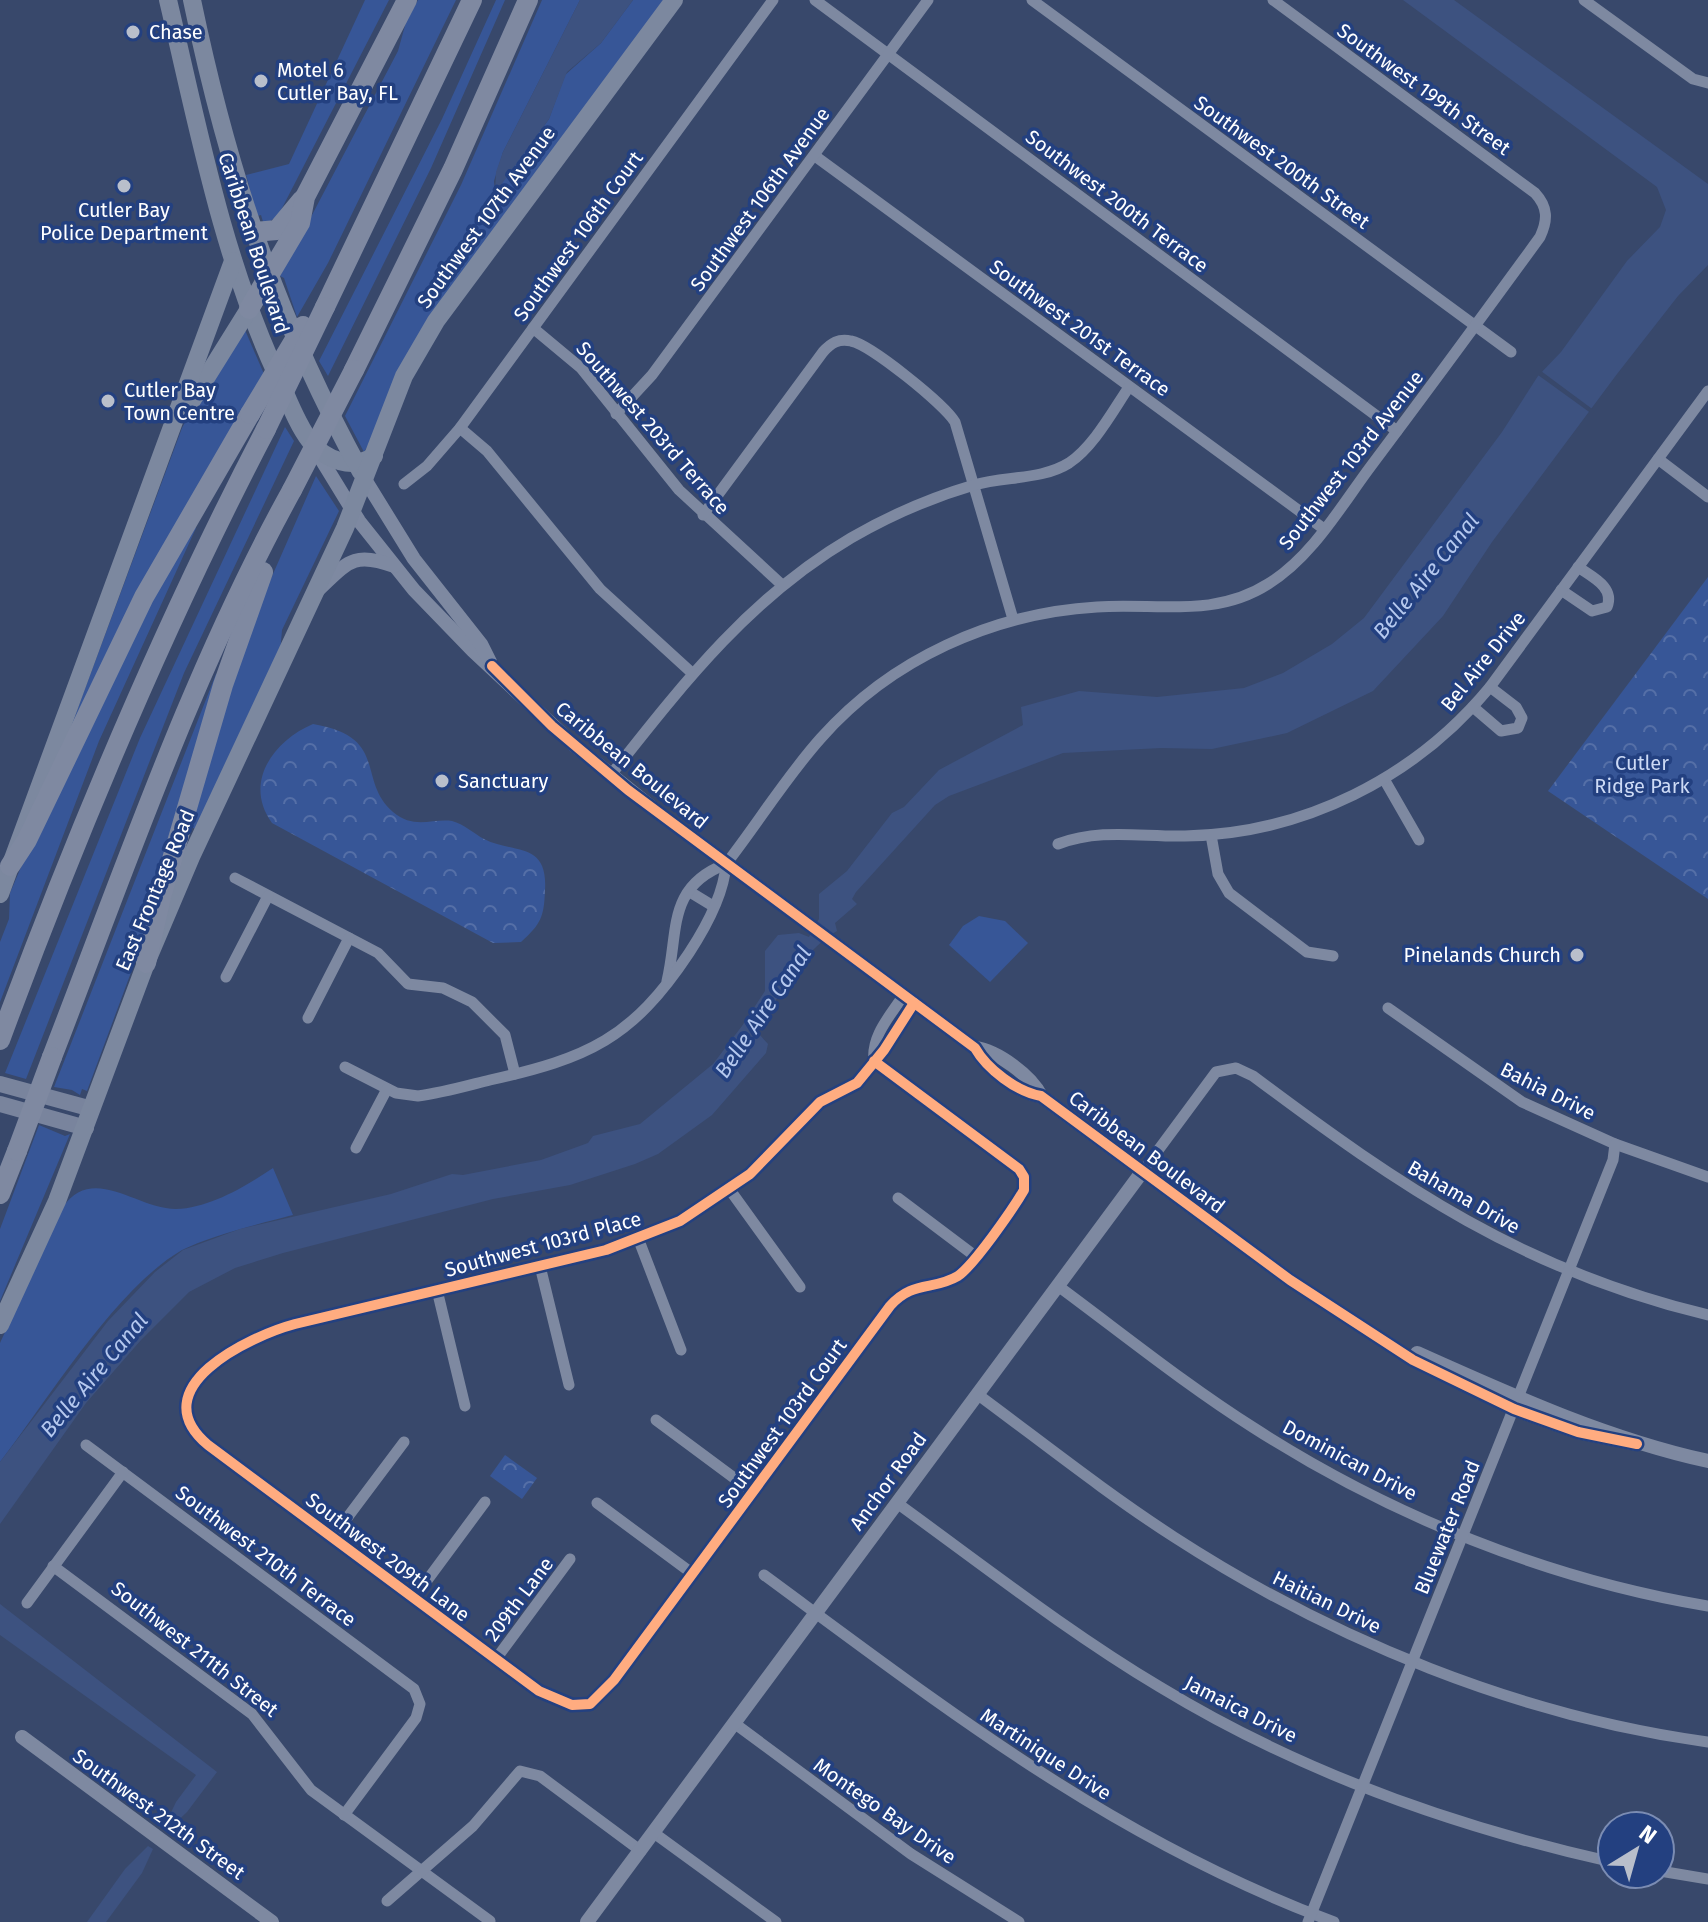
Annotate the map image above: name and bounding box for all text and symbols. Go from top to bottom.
street label: Southwest 199th Street [1333,18,1516,160]
place label: Chase [149,20,203,44]
marker: Chase [124,23,142,41]
place label: Motel 6 Cutler Bay, FL [277,58,398,105]
marker: Motel 6 Cutler Bay, FL [252,72,270,90]
street label: Southwest 200th Street [1190,90,1375,234]
street label: Southwest 106th Avenue [685,102,835,296]
street label: Southwest 107th Avenue [412,121,560,313]
street label: Southwest 200th Terrace [1021,124,1213,278]
street label: Southwest 106th Court [508,146,648,326]
street label: Caribbean Boulevard [213,149,295,337]
marker: Cutler Bay Police Department [115,177,133,195]
place label: Cutler Bay Police Department [40,198,209,245]
street label: Southwest 201st Terrace [985,254,1175,402]
street label: Southwest 203rd Terrace [571,337,735,519]
street label: Southwest 103rd Avenue [1274,366,1428,554]
place label: Cutler Bay Town Centre [124,378,235,425]
marker: Cutler Bay Town Centre [99,392,117,410]
water label: Belle Aire Canal [1367,508,1485,644]
street label: Bel Aire Drive [1435,606,1531,716]
street label: Caribbean Boulevard [551,696,713,834]
park label: Cutler Ridge Park [1594,751,1690,798]
place label: Sanctuary [458,769,549,793]
marker: Sanctuary [433,772,451,790]
street label: East Frontage Road [110,806,200,974]
water label: Belle Aire Canal [709,941,817,1083]
place label: Pinelands Church [1403,943,1561,967]
marker: Pinelands Church [1568,946,1586,964]
street label: Bahia Drive [1496,1057,1600,1125]
street label: Caribbean Boulevard [1064,1086,1230,1218]
street label: Bahama Drive [1403,1155,1525,1239]
street label: Southwest 103rd Place [442,1206,644,1282]
water label: Belle Aire Canal [34,1308,154,1442]
street label: Southwest 103rd Court [713,1333,852,1512]
street label: Dominican Drive [1279,1414,1421,1506]
street label: Anchor Road [844,1427,932,1535]
street label: Bluewater Road [1409,1456,1485,1598]
street label: Southwest 210th Terrace [171,1480,361,1632]
street label: Southwest 209th Lane [301,1487,475,1627]
street label: 209th Lane [480,1552,558,1646]
street label: Haitian Drive [1269,1565,1385,1639]
street label: Southwest 211th Street [107,1576,284,1722]
street label: Jamaica Drive [1181,1670,1301,1748]
street label: Martinique Drive [976,1703,1116,1805]
street label: Southwest 212th Street [68,1744,250,1885]
street label: Montego Bay Drive [809,1753,961,1869]
north arrow [1596,1810,1676,1890]
text: N [1634,1819,1662,1850]

